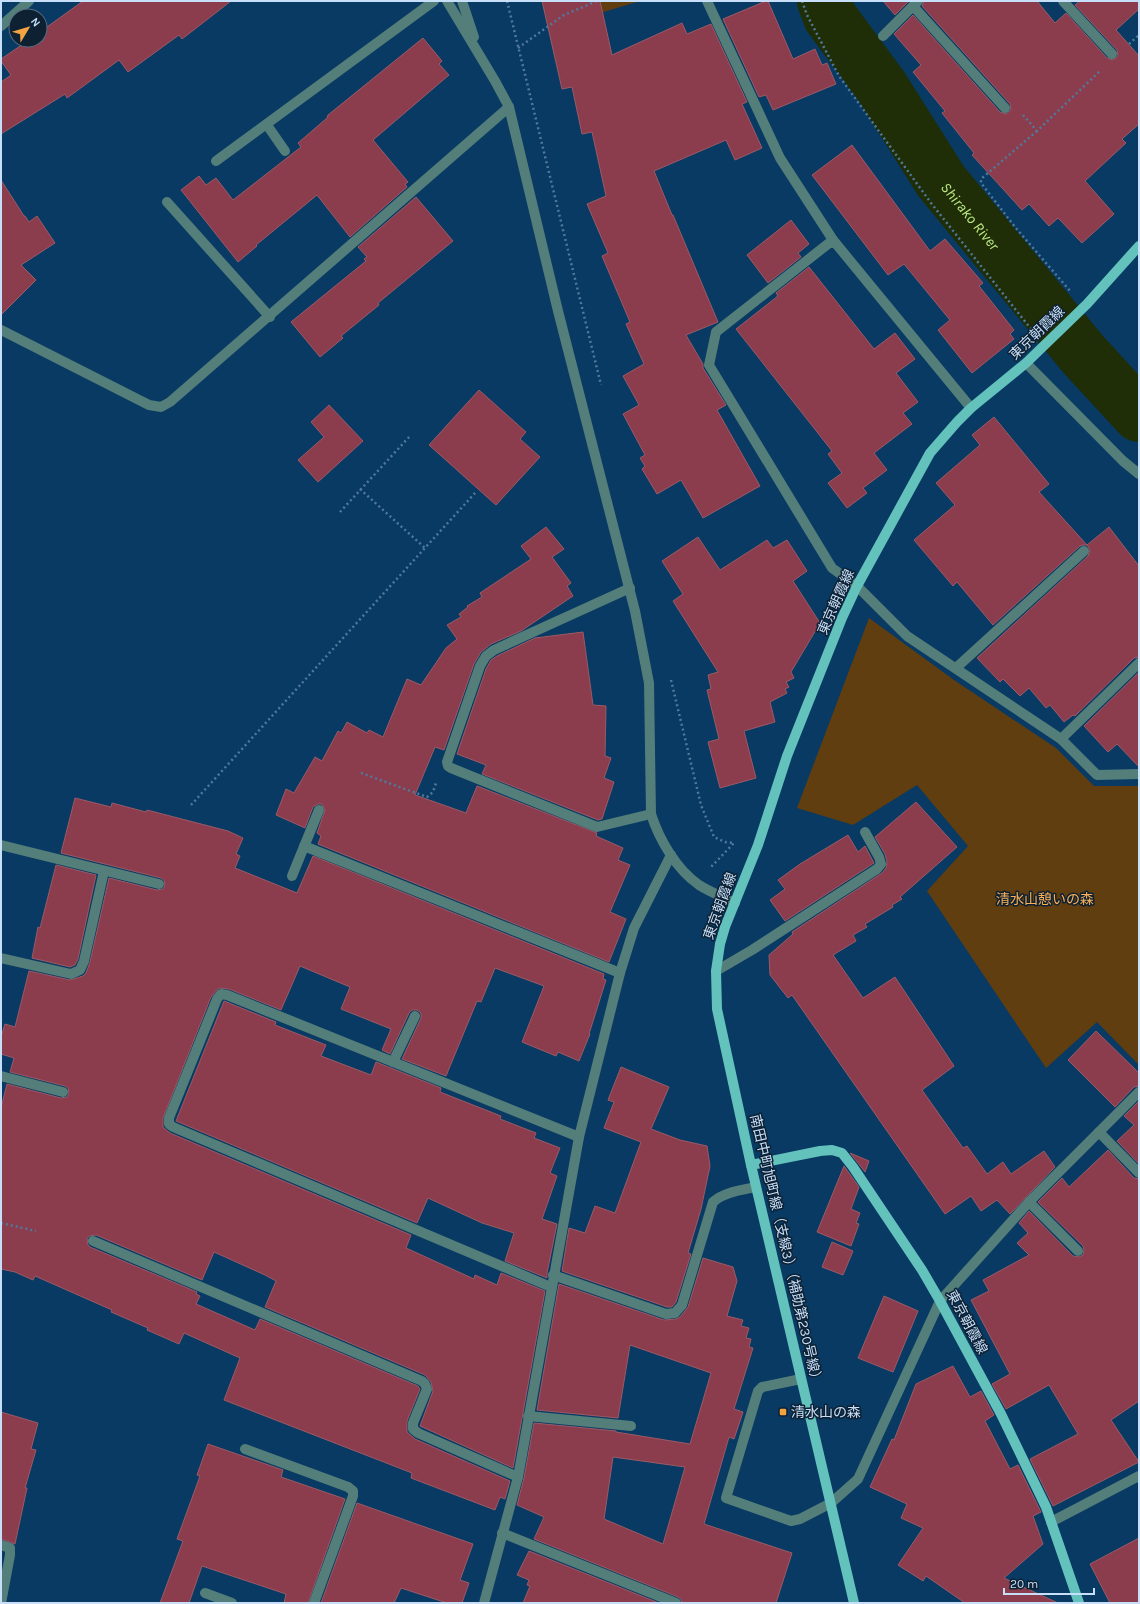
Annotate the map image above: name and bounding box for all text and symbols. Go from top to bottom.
north arrow [8,8,48,48]
text: N [28,15,43,29]
water label: Shirako River [937,179,1004,255]
street label: 東京朝霞線 [1006,303,1068,363]
street label: 東京朝霞線 [814,567,858,637]
street label: 東京朝霞線 [700,870,740,942]
park label: 清水山憩いの森 [996,891,1094,908]
street label: 南田中町旭町線（支線3）（補助第230号線） [746,1113,826,1387]
street label: 東京朝霞線 [943,1287,991,1357]
place label: 清水山の森 [791,1404,861,1421]
marker: 清水山の森 [778,1407,788,1417]
scale bar [1004,1570,1094,1596]
text: 20 m [1010,1577,1038,1591]

